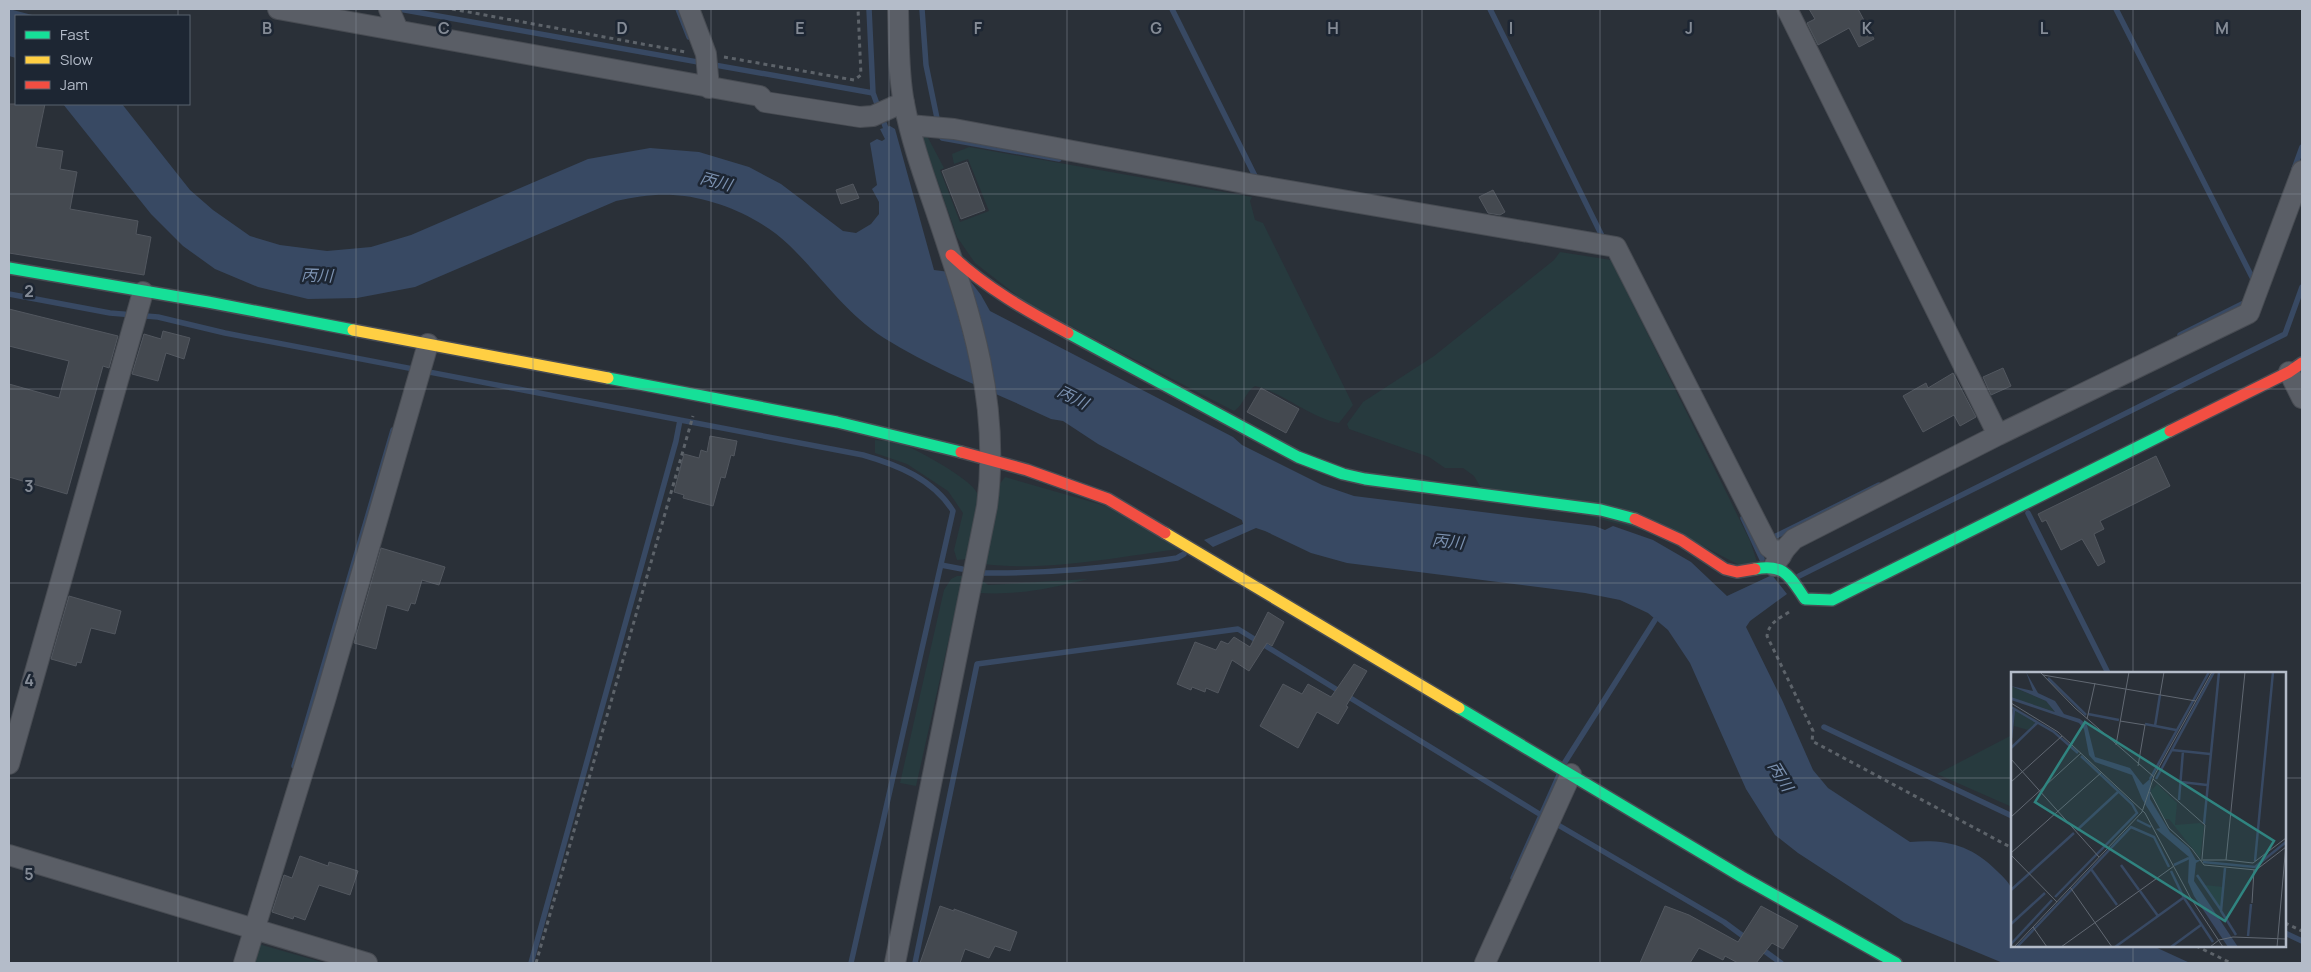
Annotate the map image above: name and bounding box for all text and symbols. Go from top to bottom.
legend [15,15,190,105]
text: B [262,17,272,39]
text: C [438,17,450,39]
text: D [616,17,628,39]
text: E [795,17,805,39]
text: F [974,17,983,39]
text: G [1150,17,1162,39]
text: H [1327,17,1339,39]
text: I [1509,17,1513,39]
text: J [1685,17,1693,39]
text: K [1862,17,1873,39]
text: L [2040,17,2049,39]
text: M [2215,17,2229,39]
text: Fast [60,24,89,45]
text: Slow [60,49,93,70]
text: Jam [60,74,88,95]
water label: 丙川 [698,166,736,196]
water label: 丙川 [301,263,335,287]
text: 2 [24,280,34,302]
water label: 丙川 [1054,380,1094,415]
text: 3 [24,475,34,497]
water label: 丙川 [1431,528,1467,554]
text: 4 [24,669,34,691]
inset map [2011,672,2286,947]
water label: 丙川 [1763,757,1800,797]
text: 5 [24,863,34,885]

